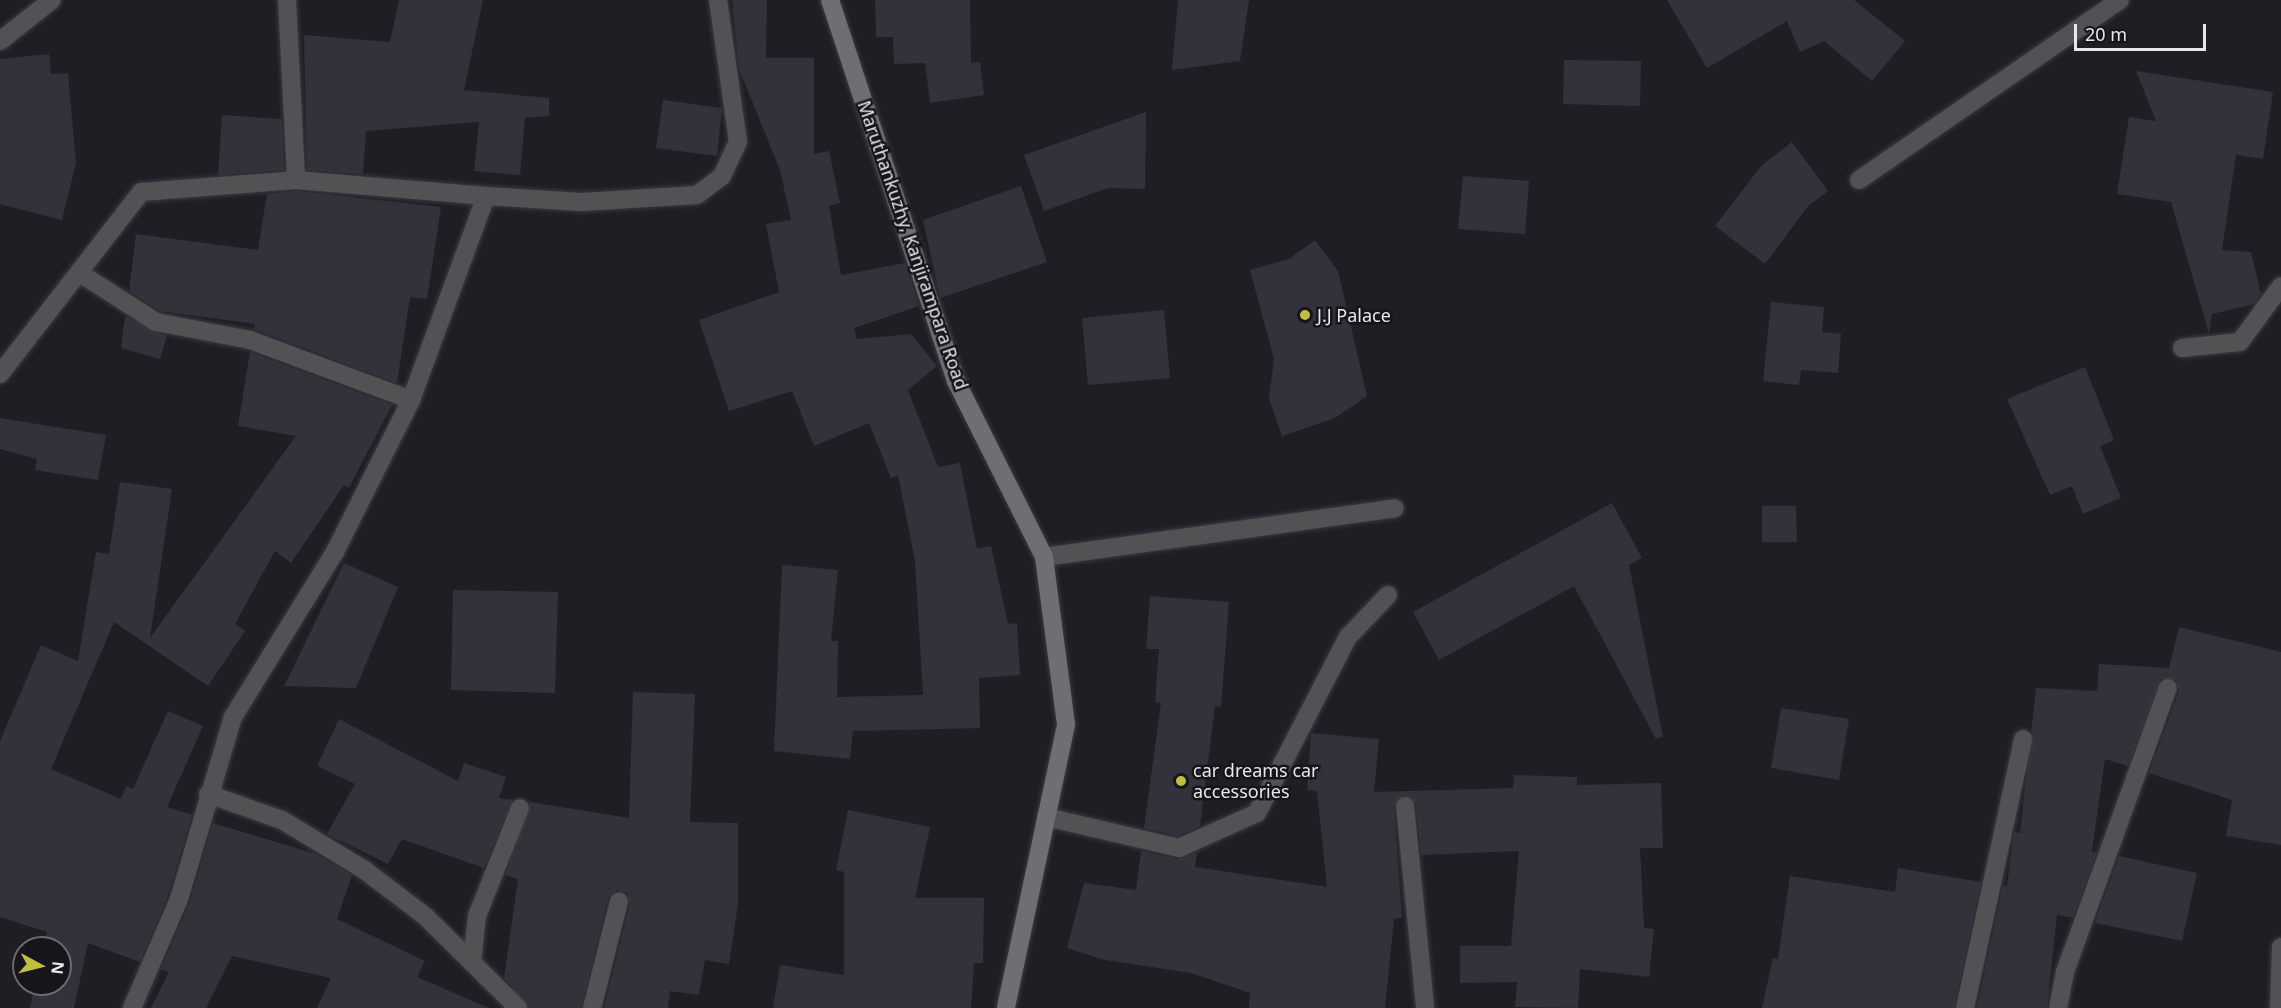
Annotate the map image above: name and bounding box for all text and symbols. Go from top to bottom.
scale bar [2077,12,2209,50]
text: 20 m [2085,22,2127,46]
street label: Maruthankuzhy, Kanjirampara Road [853,98,973,392]
place label: J.J Palace [1317,304,1391,326]
marker: J.J Palace [1298,308,1312,322]
place label: car dreams car accessories [1193,760,1319,802]
marker: car dreams car accessories [1174,774,1188,788]
north arrow [12,936,72,996]
text: N [46,960,70,976]

